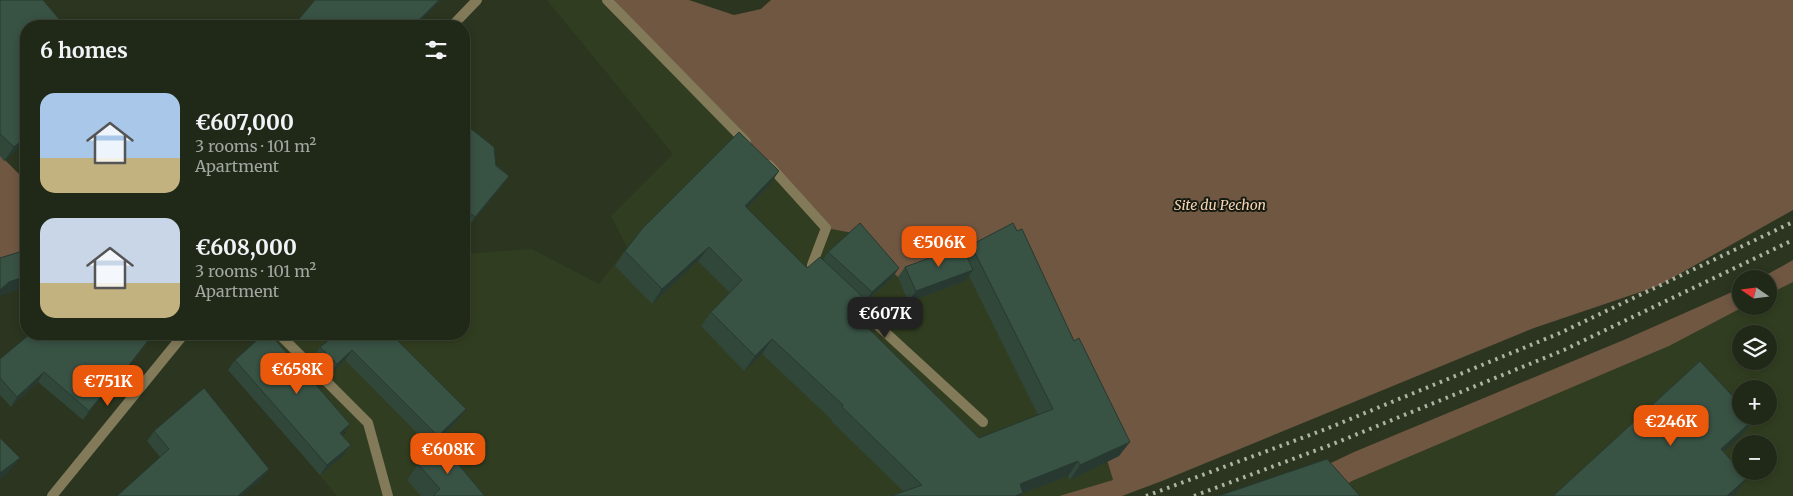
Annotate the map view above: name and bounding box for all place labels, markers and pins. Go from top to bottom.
pin: €506K [904,226,974,268]
pin: €607K [850,296,920,339]
pin: €658K [262,352,332,395]
pin: €751K [73,364,143,407]
pin: €246K [1636,404,1706,447]
pin: €608K [413,432,483,475]

